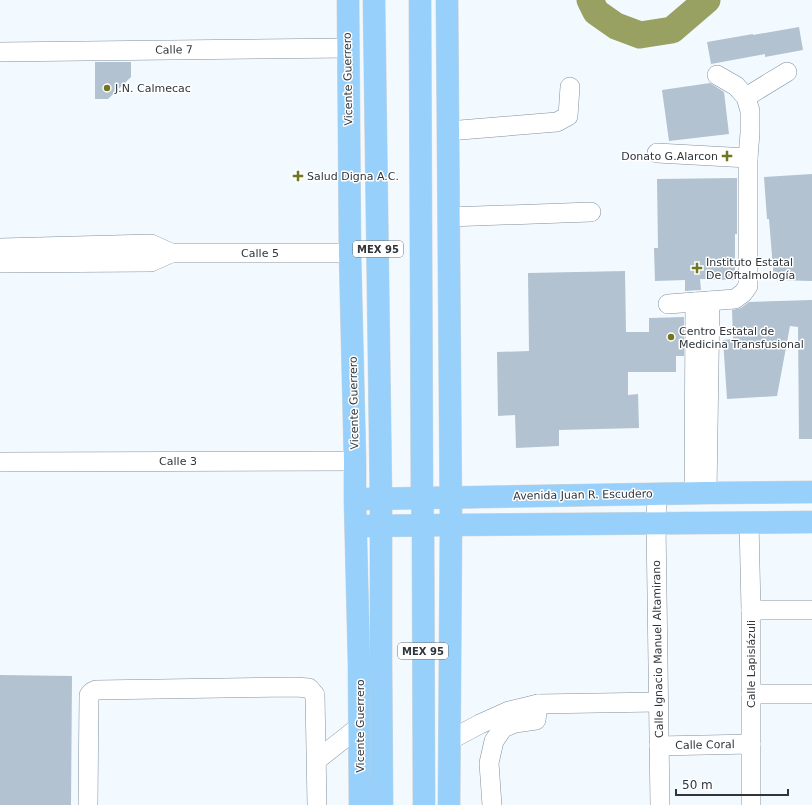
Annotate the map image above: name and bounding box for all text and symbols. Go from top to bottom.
street label: Vicente Guerrero [341,32,355,126]
street label: Calle 7 [155,43,193,57]
place label: J.N. Calmecac [114,82,191,95]
marker: J.N. Calmecac [102,83,112,93]
place label: Donato G.Alarcon [621,150,718,163]
marker: Donato G.Alarcon [721,150,733,162]
marker: Salud Digna A.C. [292,170,304,182]
place label: Salud Digna A.C. [307,170,399,183]
road number: MEX 95 [353,241,403,257]
street label: Calle 5 [241,247,279,260]
place label: Instituto Estatal De Oftalmología [706,256,795,282]
marker: Instituto Estatal De Oftalmología [691,262,703,274]
place label: Centro Estatal de Medicina Transfusional [679,325,804,351]
marker: Centro Estatal de Medicina Transfusional [666,332,676,342]
street label: Vicente Guerrero [347,356,361,450]
street label: Calle 3 [159,455,197,468]
street label: Avenida Juan R. Escudero [513,487,653,503]
street label: Calle Ignacio Manuel Altamirano [650,560,666,738]
street label: Calle Lapislázuli [745,620,758,708]
road number: MEX 95 [398,643,448,659]
street label: Vicente Guerrero [354,679,367,773]
street label: Calle Coral [675,738,735,752]
scale bar [676,771,788,797]
text: 50 m [682,778,713,792]

